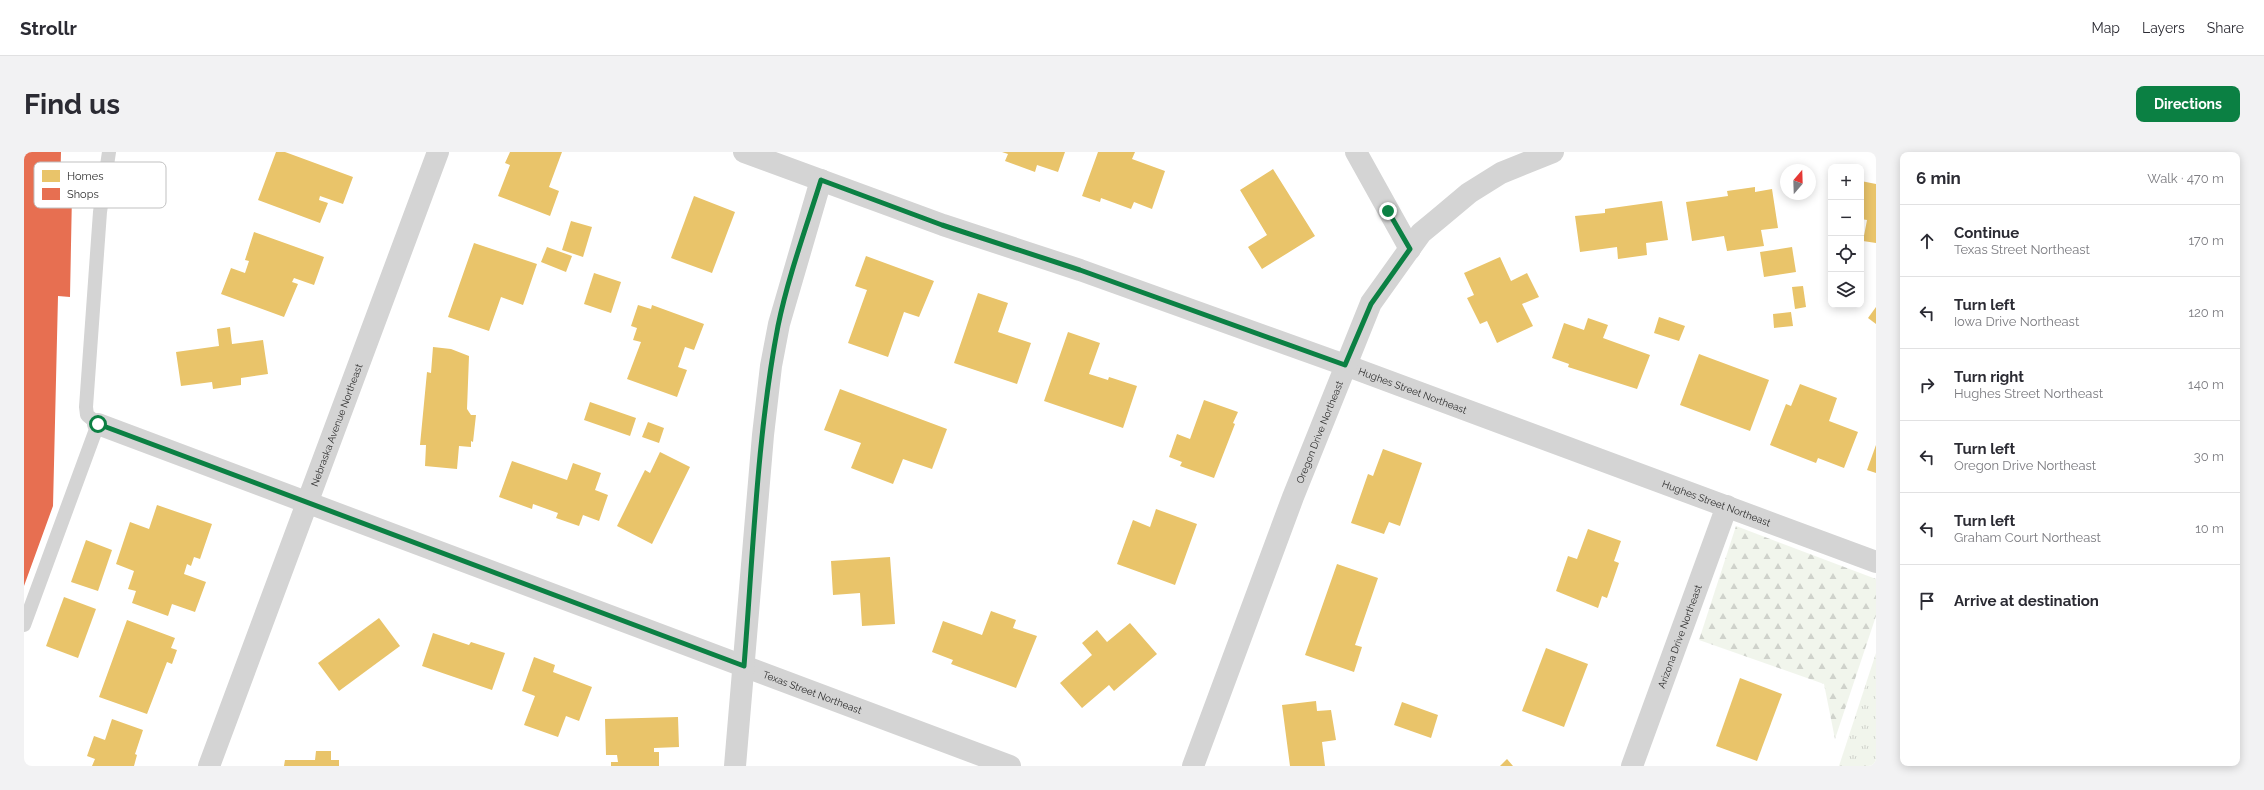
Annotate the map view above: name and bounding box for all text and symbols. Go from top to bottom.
text: Strollr [20,17,77,39]
text: Map [2092,20,2120,36]
text: Layers [2142,20,2185,36]
text: Share [2207,20,2244,36]
button: Directions [2136,86,2240,122]
text: Find us [24,88,120,121]
legend [34,162,166,208]
north arrow [1780,164,1816,200]
map controls [1828,164,1864,308]
button: + [1828,164,1864,200]
text: 6 min [1916,168,1961,188]
text: Homes [67,170,103,183]
text: Walk · 470 m [2147,171,2224,186]
text: Shops [67,188,99,201]
button: − [1828,200,1864,236]
route end [1379,202,1397,220]
text: Continue [1954,224,2019,242]
icon: ahead [1916,230,1938,252]
text: 170 m [2188,233,2224,248]
button: locate [1828,236,1864,272]
text: Texas Street Northeast [1954,242,2090,257]
button: layers [1828,272,1864,308]
text: Turn left [1954,296,2015,314]
icon: left [1916,302,1938,324]
text: 120 m [2188,305,2224,320]
text: Iowa Drive Northeast [1954,314,2079,329]
street label: Nebraska Avenue Northeast [309,362,365,488]
street label: Hughes Street Northeast [1357,365,1469,416]
text: Turn right [1954,368,2024,386]
icon: right [1916,374,1938,396]
text: 140 m [2188,377,2224,392]
street label: Oregon Drive Northeast [1294,379,1345,485]
text: Hughes Street Northeast [1954,386,2103,401]
route start [89,415,107,433]
text: Turn left [1954,440,2015,458]
icon: left [1916,446,1938,468]
text: 30 m [2194,449,2224,464]
text: Oregon Drive Northeast [1954,458,2096,473]
street label: Hughes Street Northeast [1661,478,1773,529]
text: Turn left [1954,512,2015,530]
icon: left [1916,518,1938,540]
text: 10 m [2195,521,2224,536]
text: Graham Court Northeast [1954,530,2101,545]
street label: Arizona Drive Northeast [1656,583,1704,690]
icon: arrive [1916,590,1938,612]
text: Arrive at destination [1954,592,2099,610]
street label: Texas Street Northeast [761,669,864,716]

